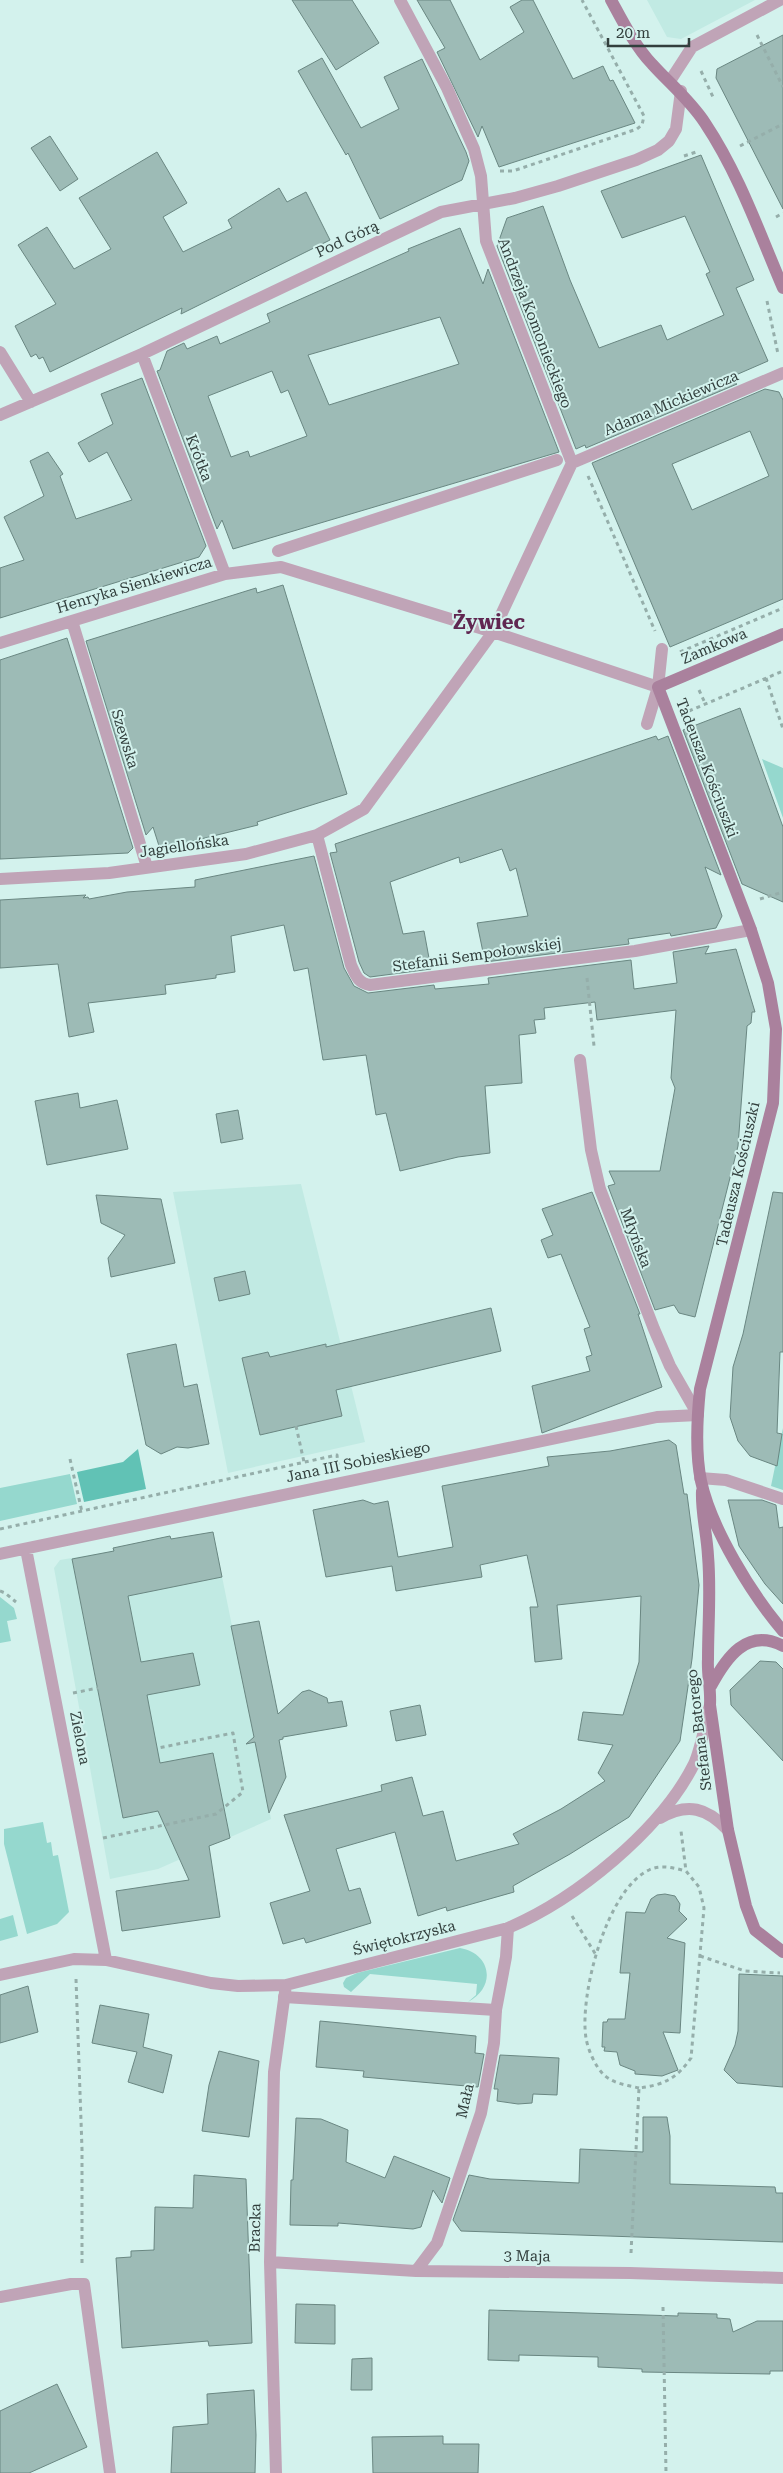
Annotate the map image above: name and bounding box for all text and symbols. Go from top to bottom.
scale bar [608,15,689,47]
text: 20 m [616,24,651,42]
street label: Pod Górą [313,217,381,261]
street label: Andrzeja Komonieckiego [494,235,576,411]
street label: Adama Mickiewicza [601,366,741,440]
street label: Krótka [182,432,216,484]
street label: Henryka Sienkiewicza [54,553,214,617]
district label: Żywiec [453,609,526,634]
street label: Zamkowa [679,624,749,668]
street label: Tadeusza Kościuszki [672,696,742,840]
street label: Szewska [107,707,143,771]
street label: Jagiellońska [138,831,230,861]
street label: Stefanii Sempołowskiej [391,934,563,976]
street label: Tadeusza Kościuszki [713,1100,763,1248]
street label: Młyńska [616,1206,656,1270]
street label: Jana III Sobieskiego [284,1438,432,1486]
street label: Stefana Batorego [683,1668,715,1792]
street label: Zielona [66,1710,94,1766]
street label: Świętokrzyska [351,1916,457,1959]
street label: Mała [452,2082,478,2120]
street label: Bracka [246,2203,264,2253]
street label: 3 Maja [503,2247,551,2265]

